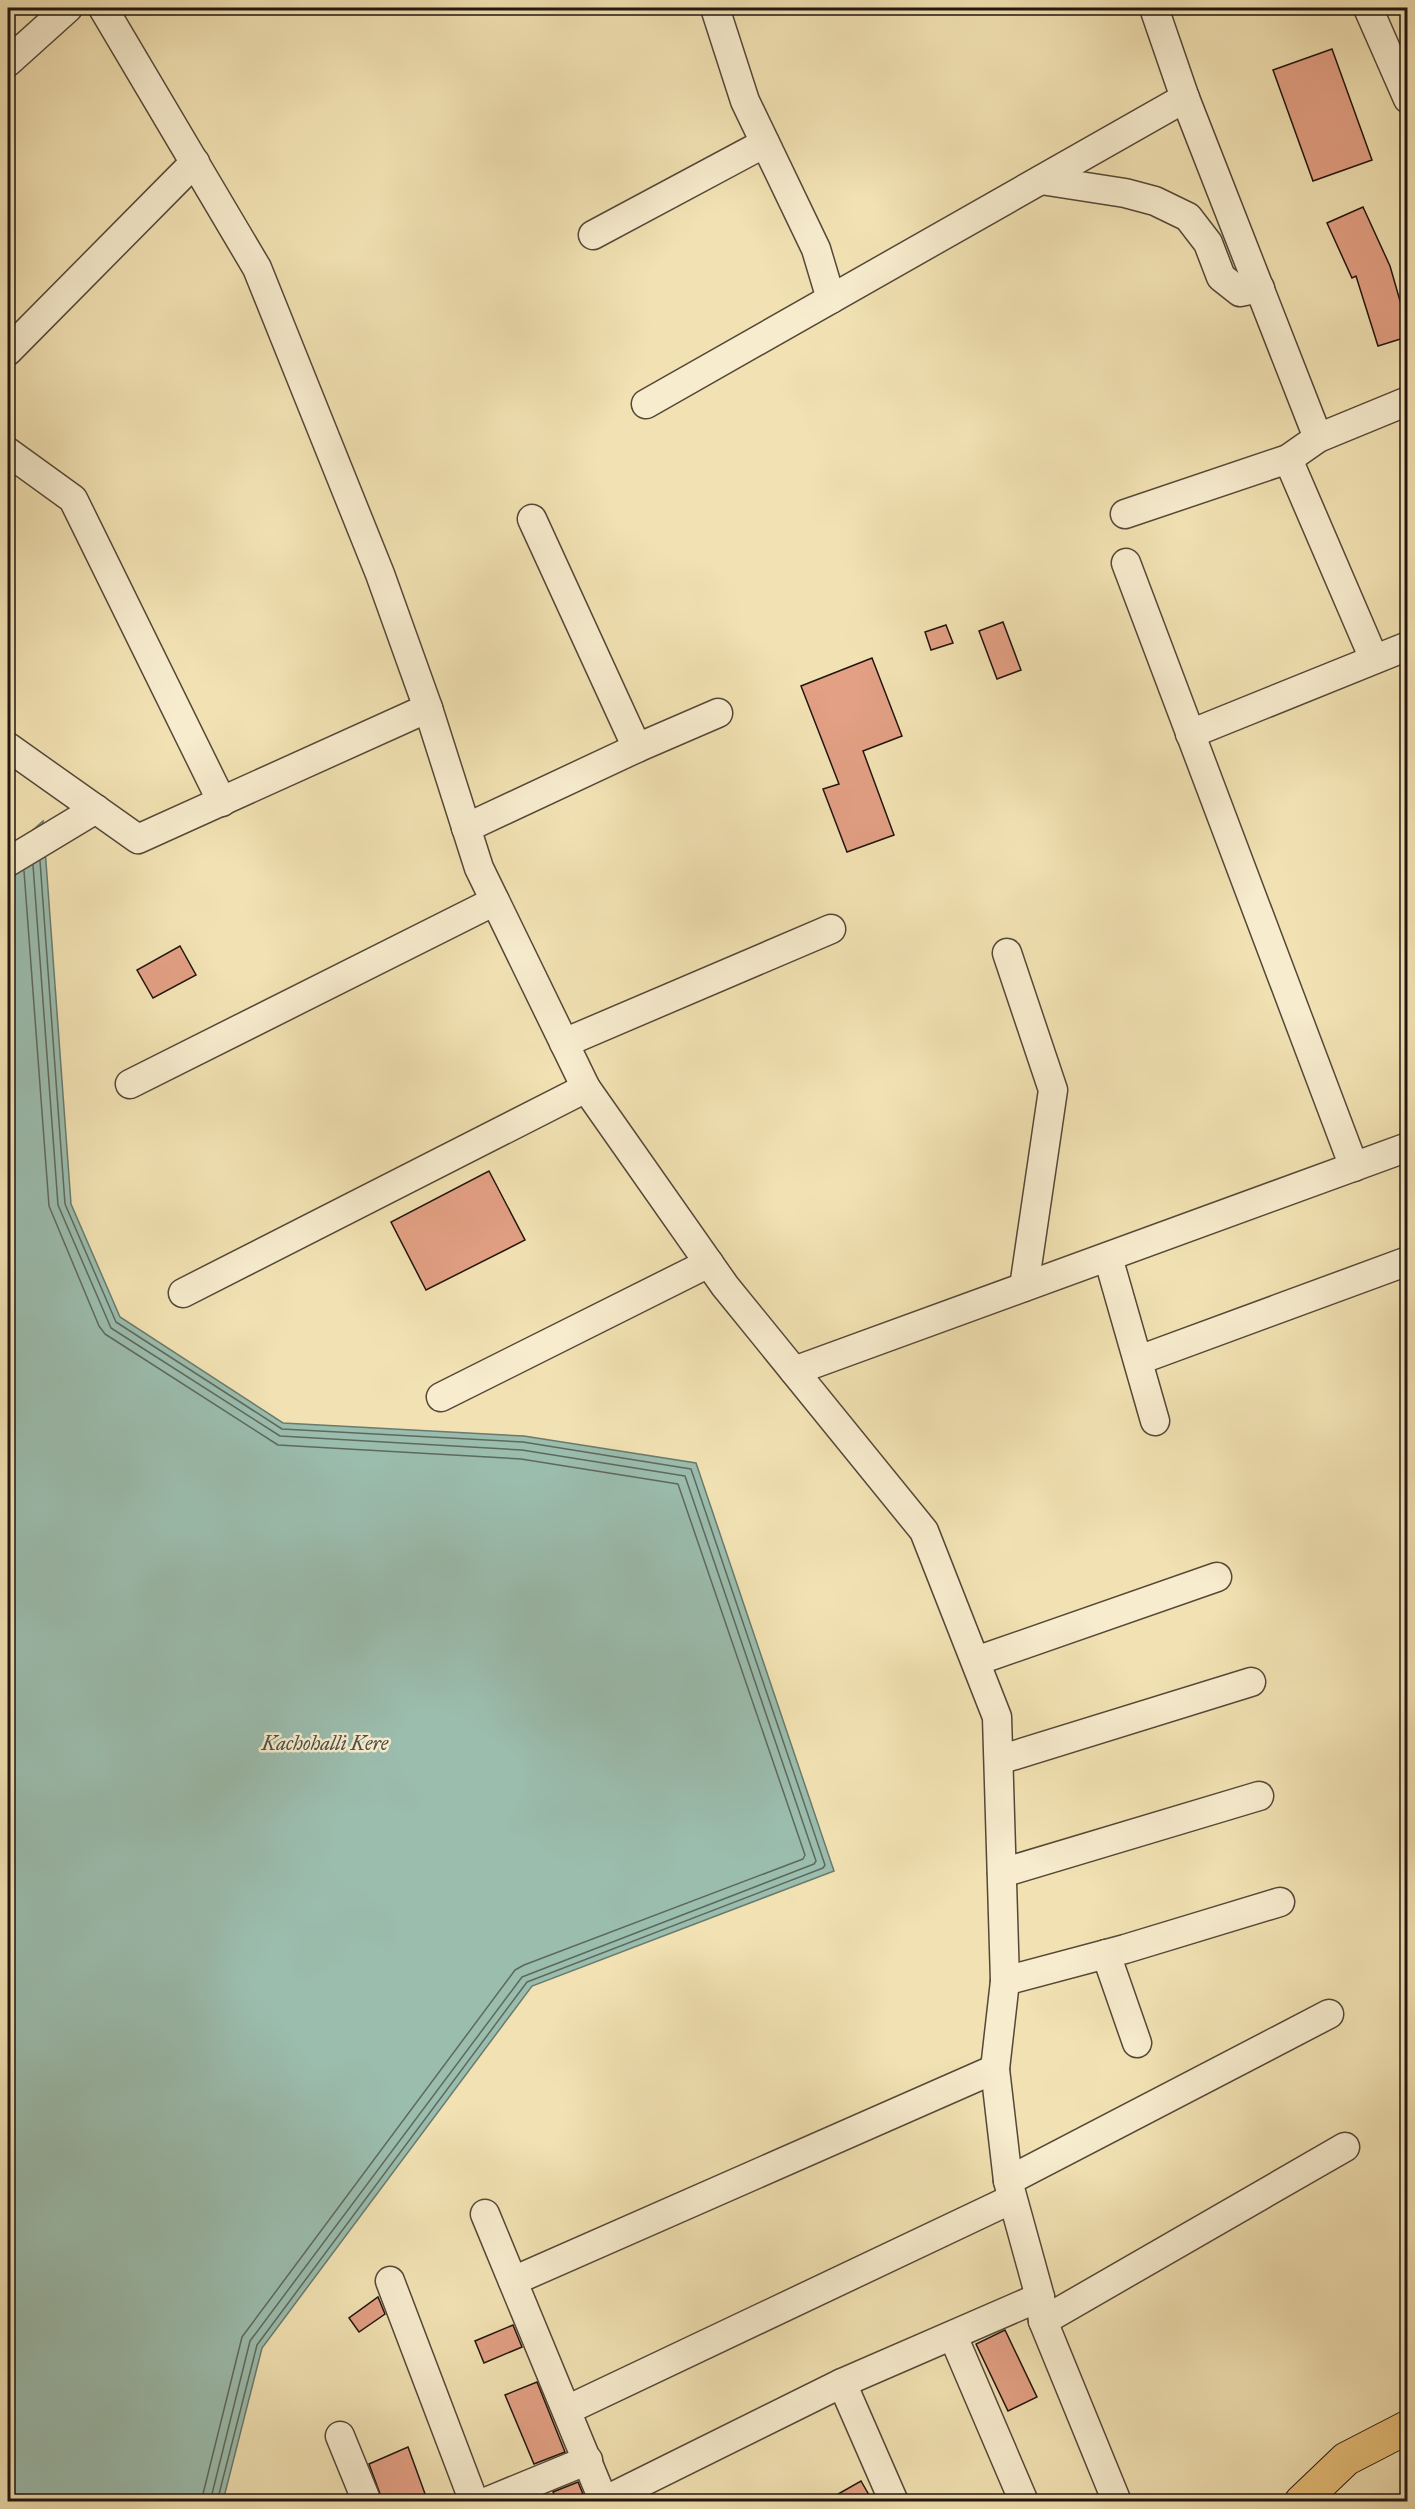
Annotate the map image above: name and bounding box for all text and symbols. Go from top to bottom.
water label: Kachohalli Kere [261,1731,389,1755]

